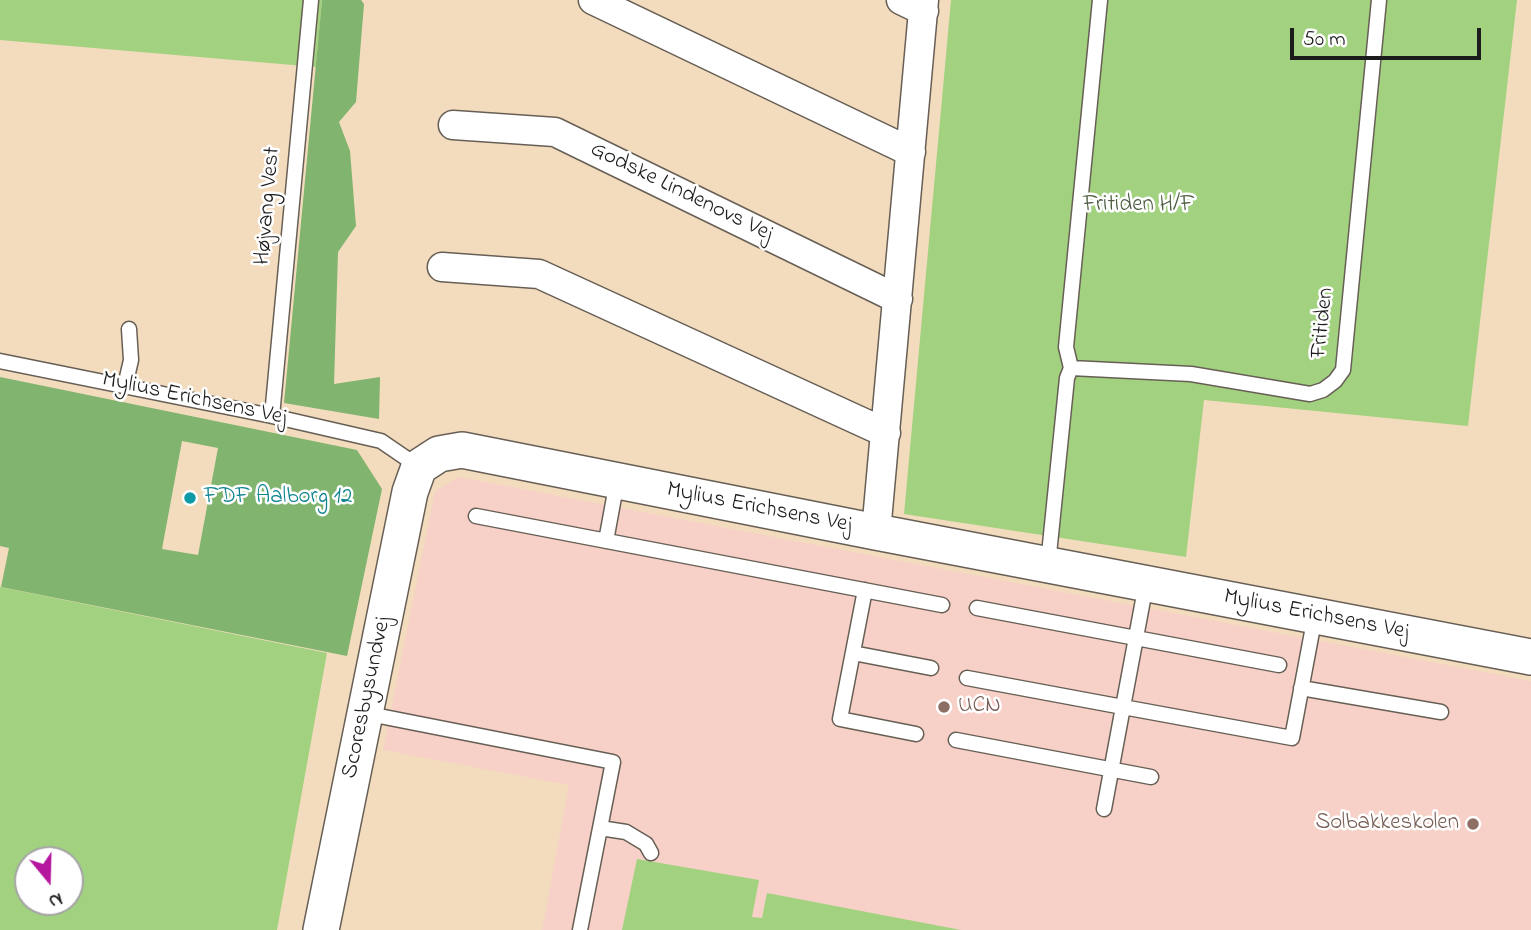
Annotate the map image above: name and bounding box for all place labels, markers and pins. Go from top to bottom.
place label: FDF Aalborg 12 [204,484,353,512]
marker: FDF Aalborg 12 [182,490,198,506]
place label: UCN [958,693,1001,721]
marker: UCN [936,699,952,715]
place label: Solbakkeskolen [1316,810,1459,838]
marker: Solbakkeskolen [1465,816,1481,832]

